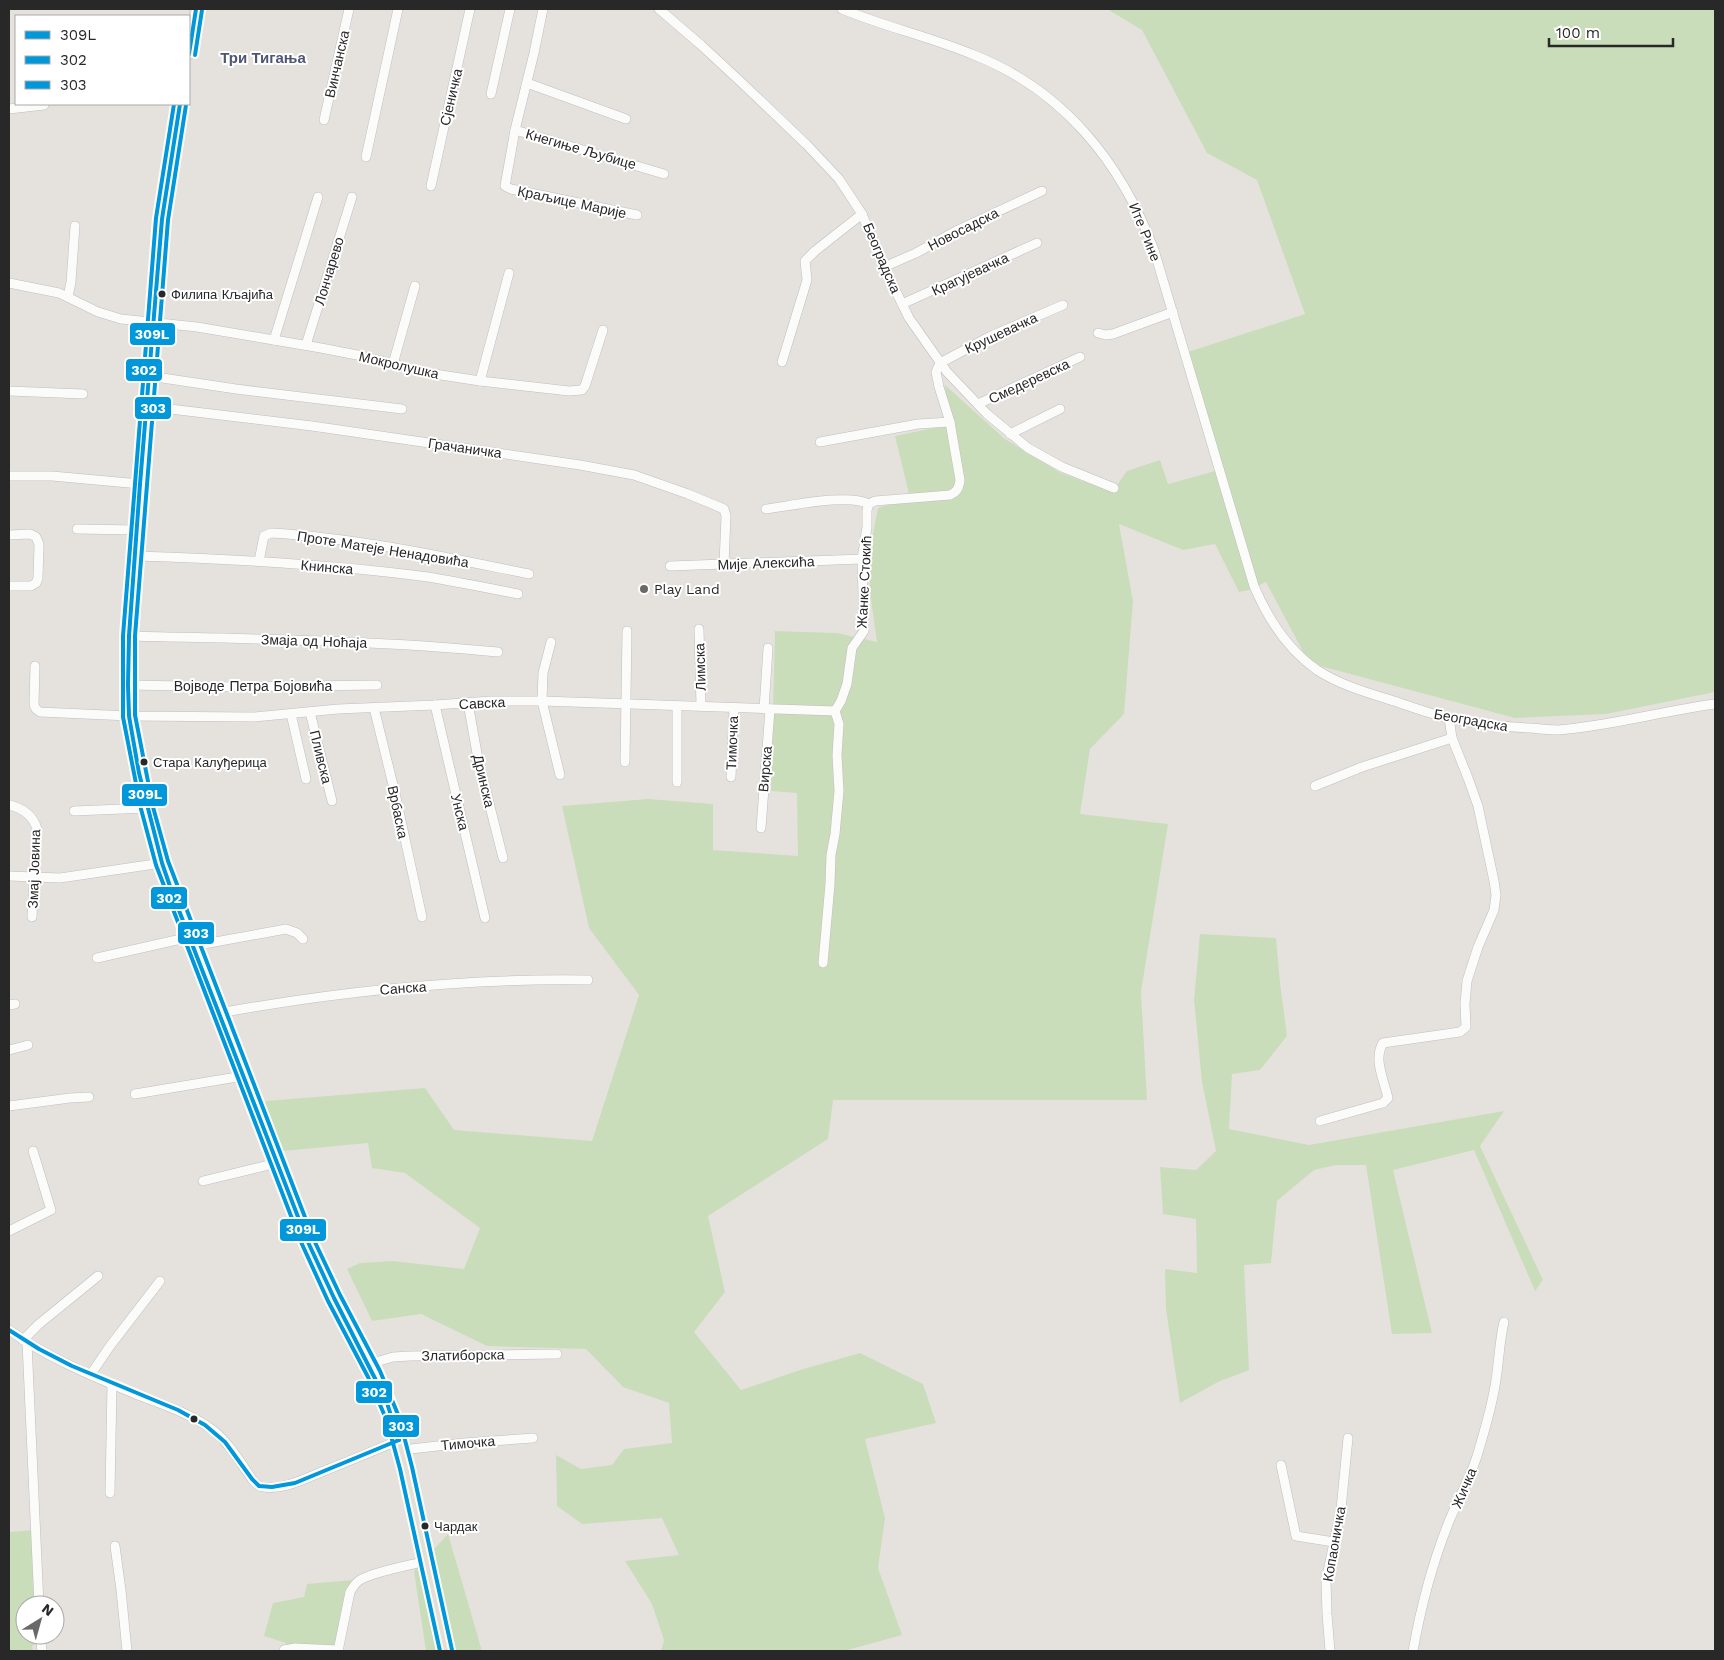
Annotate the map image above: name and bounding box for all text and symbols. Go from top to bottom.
legend [15,15,190,105]
scale bar [1549,15,1673,47]
text: 100 m [1556,24,1600,42]
text: 309L [60,26,96,44]
street label: Винчанска [321,28,353,99]
district label: Три Тигања [220,49,306,67]
text: 302 [60,51,87,69]
street label: Сјеничка [437,67,465,127]
text: 303 [60,76,87,94]
street label: Кнегиње Љубице [524,126,638,172]
street label: Краљице Марије [516,183,628,221]
street label: Ите Рине [1126,200,1164,264]
street label: Новосадска [925,204,1001,254]
street label: Београдска [860,220,904,296]
street label: Лончарево [311,235,347,307]
street label: Крагујевачка [929,249,1011,299]
place label: Филипа Кљајића [171,287,274,302]
marker: Филипа Кљајића [157,289,167,299]
street label: Крушевачка [962,309,1040,357]
line badge: 309L [129,322,176,346]
text: 309L [135,326,170,342]
street label: Мокролушка [357,348,441,382]
street label: Смедеревска [986,355,1072,407]
line badge: 302 [125,358,163,382]
text: 302 [131,362,157,378]
line badge: 303 [134,396,172,420]
text: 303 [140,400,166,416]
street label: Грачаничка [427,435,503,461]
street label: Проте Матеје Ненадовића [296,528,470,570]
street label: Жанке Стокић [854,535,874,629]
street label: Мије Алексића [717,553,815,573]
street label: Книнска [300,557,354,577]
place label: Play Land [654,581,720,597]
marker: Play Land [638,583,650,595]
street label: Змаја од Ноћаја [261,631,368,651]
street label: Лимска [691,643,709,691]
street label: Војводе Петра Бојовића [174,678,332,694]
street label: Савска [458,694,506,712]
street label: Београдска [1433,706,1509,734]
street label: Тимочка [723,715,741,770]
street label: Пливска [307,729,335,786]
street label: Вирска [755,745,775,793]
street label: Дринска [470,753,498,809]
place label: Стара Калуђерица [153,755,268,770]
marker: Стара Калуђерица [139,757,149,767]
line badge: 309L [121,783,168,807]
street label: Врбаска [385,784,411,840]
text: 309L [128,786,163,802]
street label: Унска [448,792,472,832]
street label: Змај Јовина [25,829,43,909]
line badge: 302 [150,886,188,910]
text: 302 [156,890,182,906]
line badge: 303 [177,921,215,945]
text: 303 [183,925,209,941]
street label: Санска [379,978,427,998]
line badge: 309L [279,1218,327,1242]
text: 309L [286,1221,321,1237]
street label: Златиборска [421,1346,505,1364]
line badge: 302 [355,1380,393,1404]
text: 302 [361,1384,387,1400]
unlabelled marker [189,1414,199,1424]
line badge: 303 [382,1414,420,1438]
text: 303 [388,1418,414,1434]
street label: Тимочка [440,1433,496,1453]
street label: Жичка [1448,1465,1480,1511]
street label: Копаоничка [1320,1505,1349,1583]
place label: Чардак [434,1519,478,1534]
marker: Чардак [420,1521,430,1531]
north arrow [15,1595,65,1645]
text: N [39,1600,57,1619]

